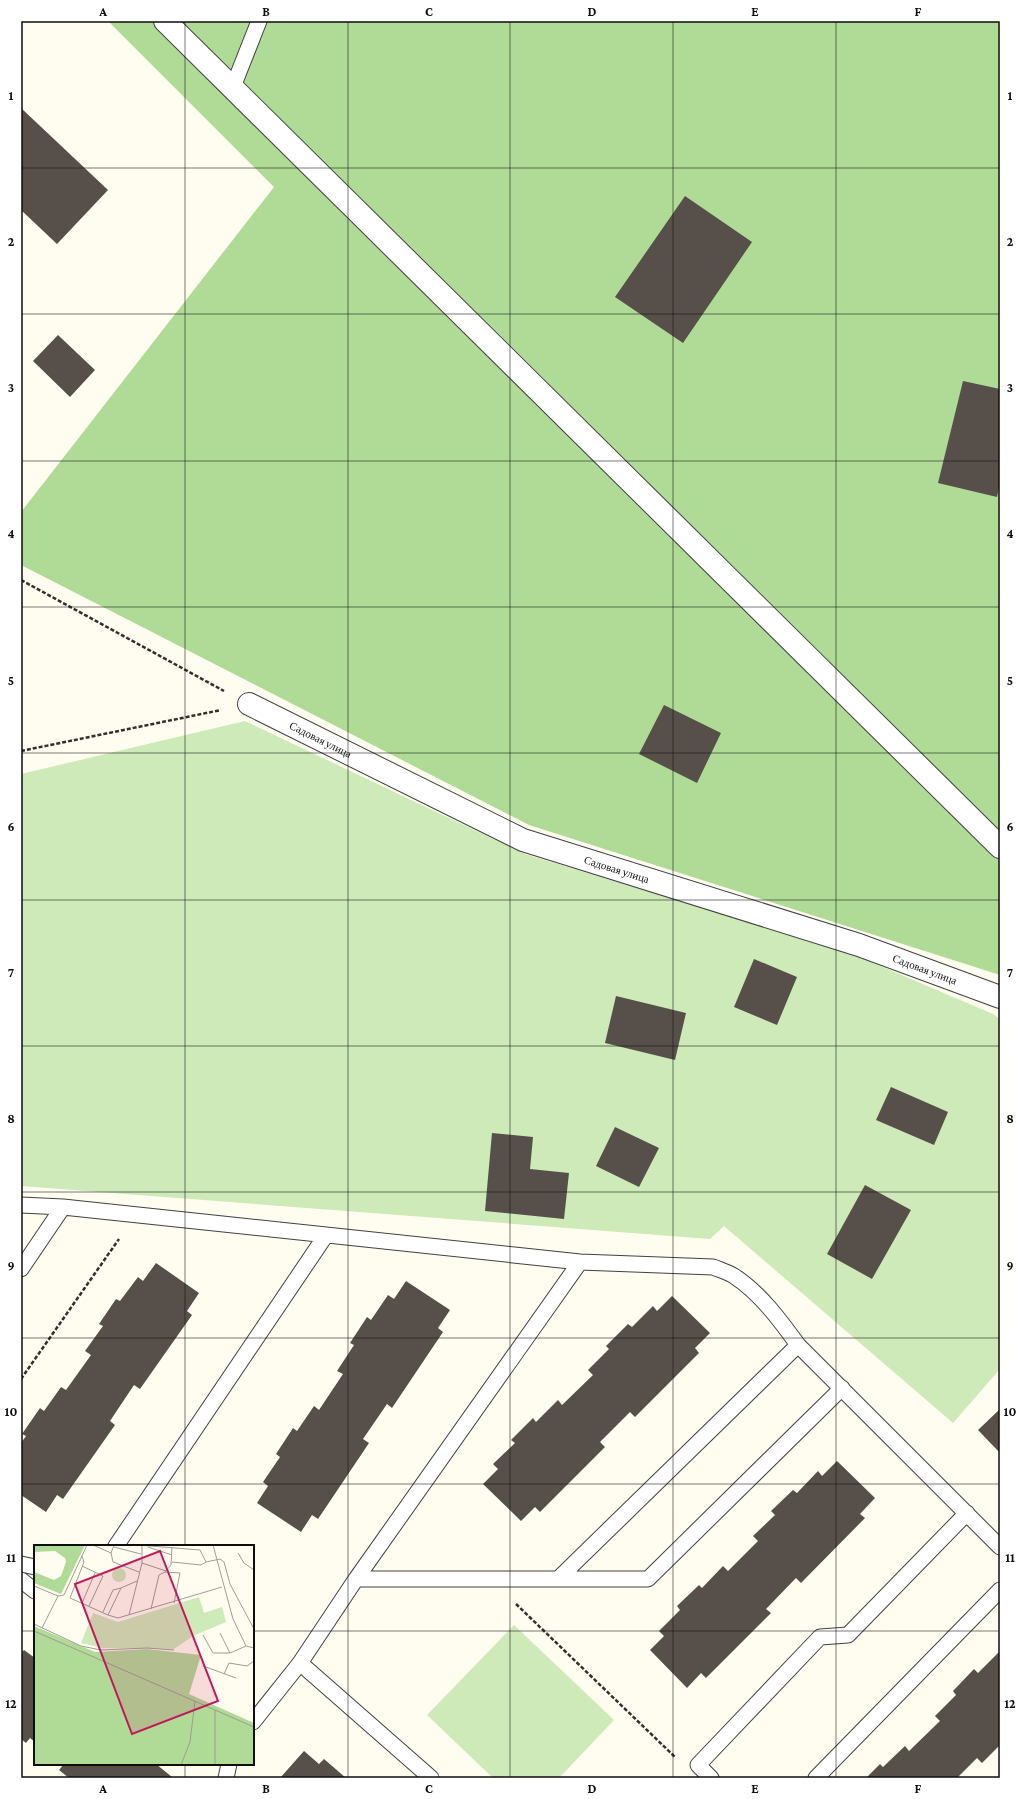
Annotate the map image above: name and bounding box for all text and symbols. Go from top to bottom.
text: A [98,4,107,19]
text: B [262,4,270,19]
text: C [425,4,433,19]
text: D [588,4,597,19]
text: E [751,4,759,19]
text: F [915,4,922,19]
text: 1 [9,88,14,103]
text: 1 [1008,88,1013,103]
text: 2 [8,234,15,249]
text: 2 [1007,234,1014,249]
text: 3 [8,380,14,395]
text: 3 [1007,380,1013,395]
text: 4 [7,526,15,541]
text: 4 [1006,526,1014,541]
text: 5 [8,673,14,688]
text: 5 [1007,673,1013,688]
street label: Садовая улица [288,719,354,760]
text: 6 [7,819,15,834]
text: 6 [1006,819,1014,834]
street label: Садовая улица [583,853,651,885]
street label: Садовая улица [891,952,959,987]
text: 7 [8,965,14,980]
text: 7 [1007,965,1013,980]
text: 8 [7,1111,15,1126]
text: 8 [1006,1111,1014,1126]
text: 9 [7,1258,15,1273]
text: 9 [1006,1258,1014,1273]
text: 10 [5,1404,17,1419]
text: 10 [1004,1404,1016,1419]
inset map [34,1545,254,1765]
text: 11 [6,1550,16,1565]
text: 11 [1005,1550,1015,1565]
text: 12 [5,1696,17,1711]
text: 12 [1004,1696,1016,1711]
text: A [98,1781,107,1796]
text: B [262,1781,270,1796]
text: C [425,1781,433,1796]
text: D [588,1781,597,1796]
text: E [751,1781,759,1796]
text: F [915,1781,922,1796]

